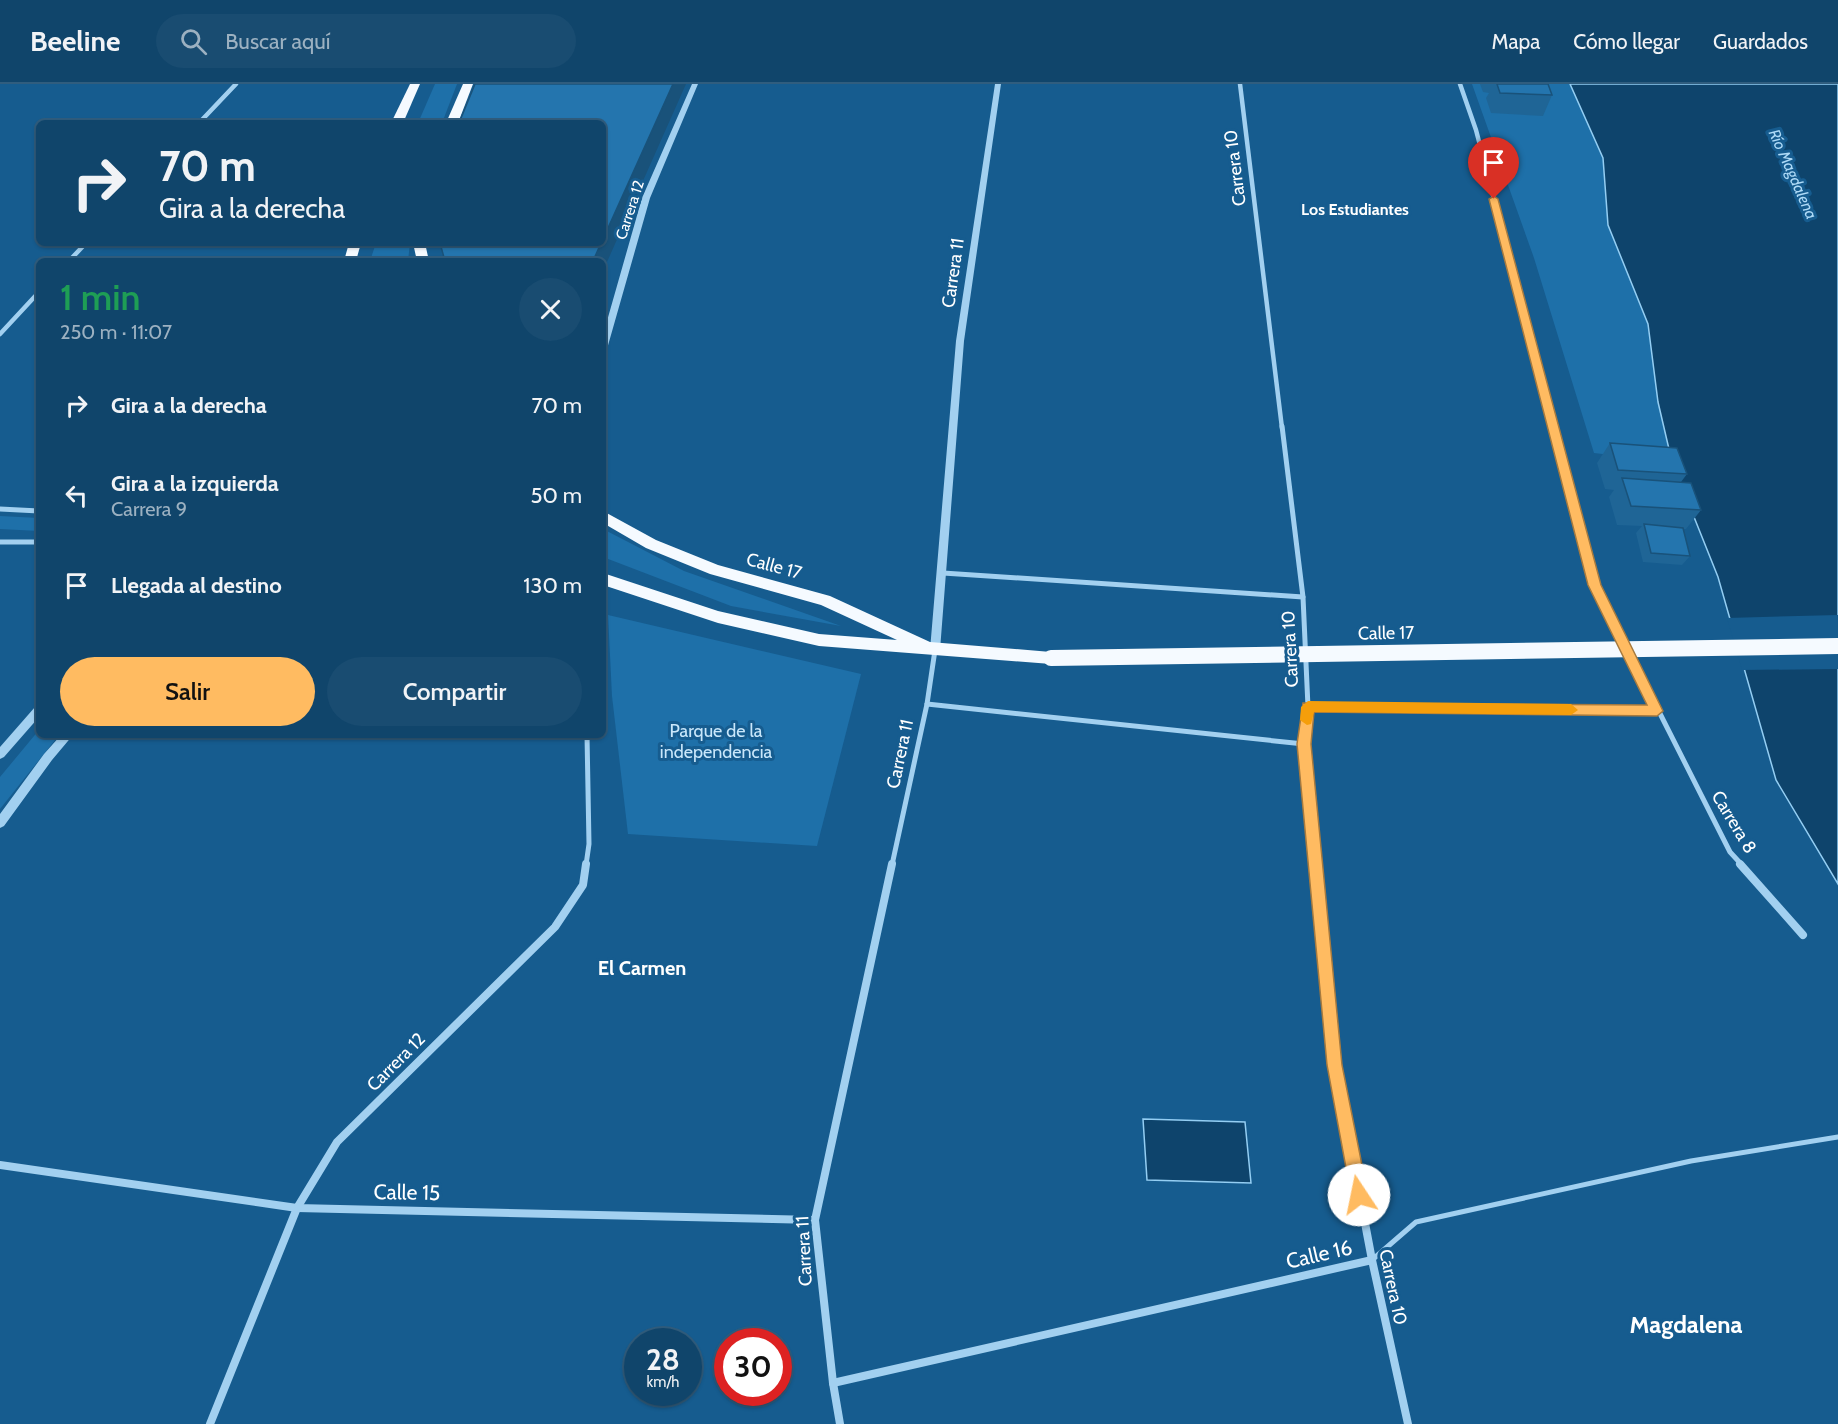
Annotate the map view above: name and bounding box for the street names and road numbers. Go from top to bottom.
street label: Carrera 10 [1219,129,1251,207]
street label: Carrera 12 [612,178,648,242]
street label: Carrera 11 [937,237,969,309]
street label: Calle 17 [744,548,804,584]
street label: Carrera 10 [1277,610,1303,688]
street label: Calle 17 [1358,622,1414,644]
street label: Carrera 11 [882,717,918,791]
street label: Carrera 8 [1707,787,1761,857]
street label: Carrera 12 [362,1028,430,1096]
street label: Calle 15 [374,1179,440,1205]
street label: Carrera 11 [791,1215,817,1287]
street label: Calle 16 [1284,1234,1355,1274]
street label: Carrera 10 [1374,1247,1412,1327]

